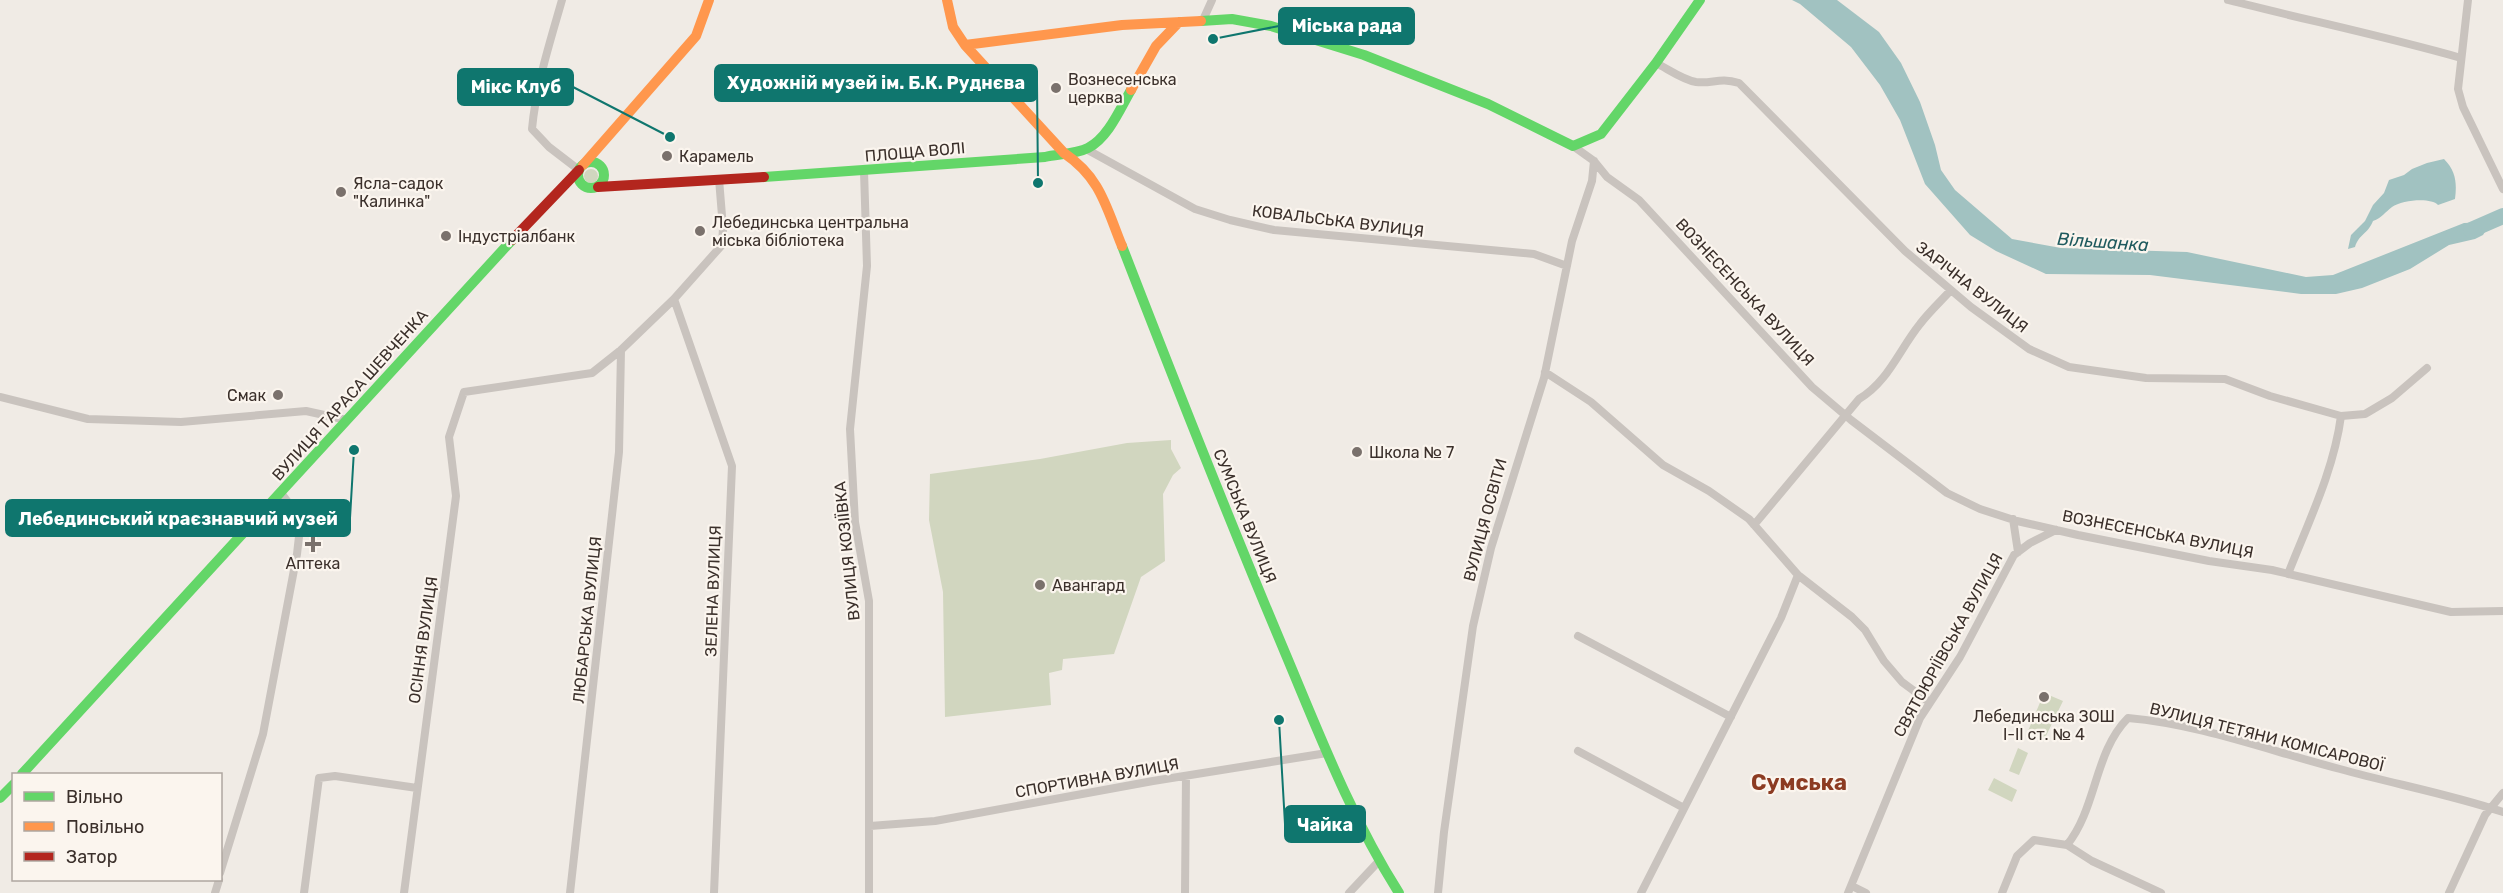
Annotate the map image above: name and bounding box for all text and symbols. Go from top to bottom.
callout: Міська рада [1279,8,1414,44]
text: Міська рада [1292,15,1402,37]
callout: Художній музей ім. Б.К. Руднєва [715,65,1037,101]
callout: Мікс Клуб [458,69,573,105]
place label: Вознесенська церква [1068,70,1177,107]
text: Художній музей ім. Б.К. Руднєва [727,72,1025,94]
text: Мікс Клуб [471,76,561,98]
marker: Вознесенська церква [1049,81,1063,95]
street label: ПЛОЩА ВОЛІ [864,138,966,166]
place label: Карамель [679,147,754,166]
marker: Карамель [660,149,674,163]
place label: Ясла-садок "Калинка" [353,174,444,211]
marker: Ясла-садок "Калинка" [334,185,348,199]
street label: КОВАЛЬСЬКА ВУЛИЦЯ [1251,201,1425,241]
place label: Лебединська центральна міська бібліотека [712,213,909,250]
street label: ВОЗНЕСЕНСЬКА ВУЛИЦЯ [1672,214,1818,370]
marker: Лебединська центральна міська бібліотека [693,224,707,238]
place label: Індустріалбанк [458,227,576,246]
water label: Вільшанка [2057,228,2150,256]
marker: Індустріалбанк [439,229,453,243]
street label: ЗАРІЧНА ВУЛИЦЯ [1912,237,2032,337]
street label: ВУЛИЦЯ ТАРАСА ШЕВЧЕНКА [268,305,432,484]
place label: Смак [227,386,266,405]
marker: Смак [271,388,285,402]
place label: Школа № 7 [1369,443,1454,462]
marker: Школа № 7 [1350,445,1364,459]
street label: СУМСЬКА ВУЛИЦЯ [1209,446,1281,586]
street label: ВУЛИЦЯ ОСВІТИ [1459,456,1511,584]
street label: ВУЛИЦЯ КОЗІЇВКА [830,480,864,622]
callout: Лебединський краєзнавчий музей [6,500,350,536]
street label: ВОЗНЕСЕНСЬКА ВУЛИЦЯ [2061,506,2255,562]
text: Лебединський краєзнавчий музей [18,508,338,530]
street label: ЗЕЛЕНА ВУЛИЦЯ [701,525,725,657]
street label: ЛЮБАРСЬКА ВУЛИЦЯ [569,535,605,705]
marker: Аптека [306,537,320,551]
street label: СВЯТОЮРІЇВСЬКА ВУЛИЦЯ [1889,550,2007,740]
place label: Аптека [286,554,340,573]
street label: ОСІННЯ ВУЛИЦЯ [405,575,441,705]
place label: Авангард [1052,576,1126,595]
marker: Авангард [1033,578,1047,592]
marker: Лебединська ЗОШ І-ІІ ст. № 4 [2037,690,2051,704]
street label: ВУЛИЦЯ ТЕТЯНИ КОМІСАРОВОЇ [2148,699,2387,776]
place label: Лебединська ЗОШ І-ІІ ст. № 4 [1973,707,2115,744]
street label: СПОРТИВНА ВУЛИЦЯ [1014,754,1180,802]
district label: Сумська [1751,769,1847,796]
legend [12,773,222,881]
text: Вільно [66,786,123,808]
callout: Чайка [1285,806,1365,842]
text: Чайка [1297,814,1353,836]
text: Повільно [66,816,144,838]
text: Затор [66,846,117,868]

